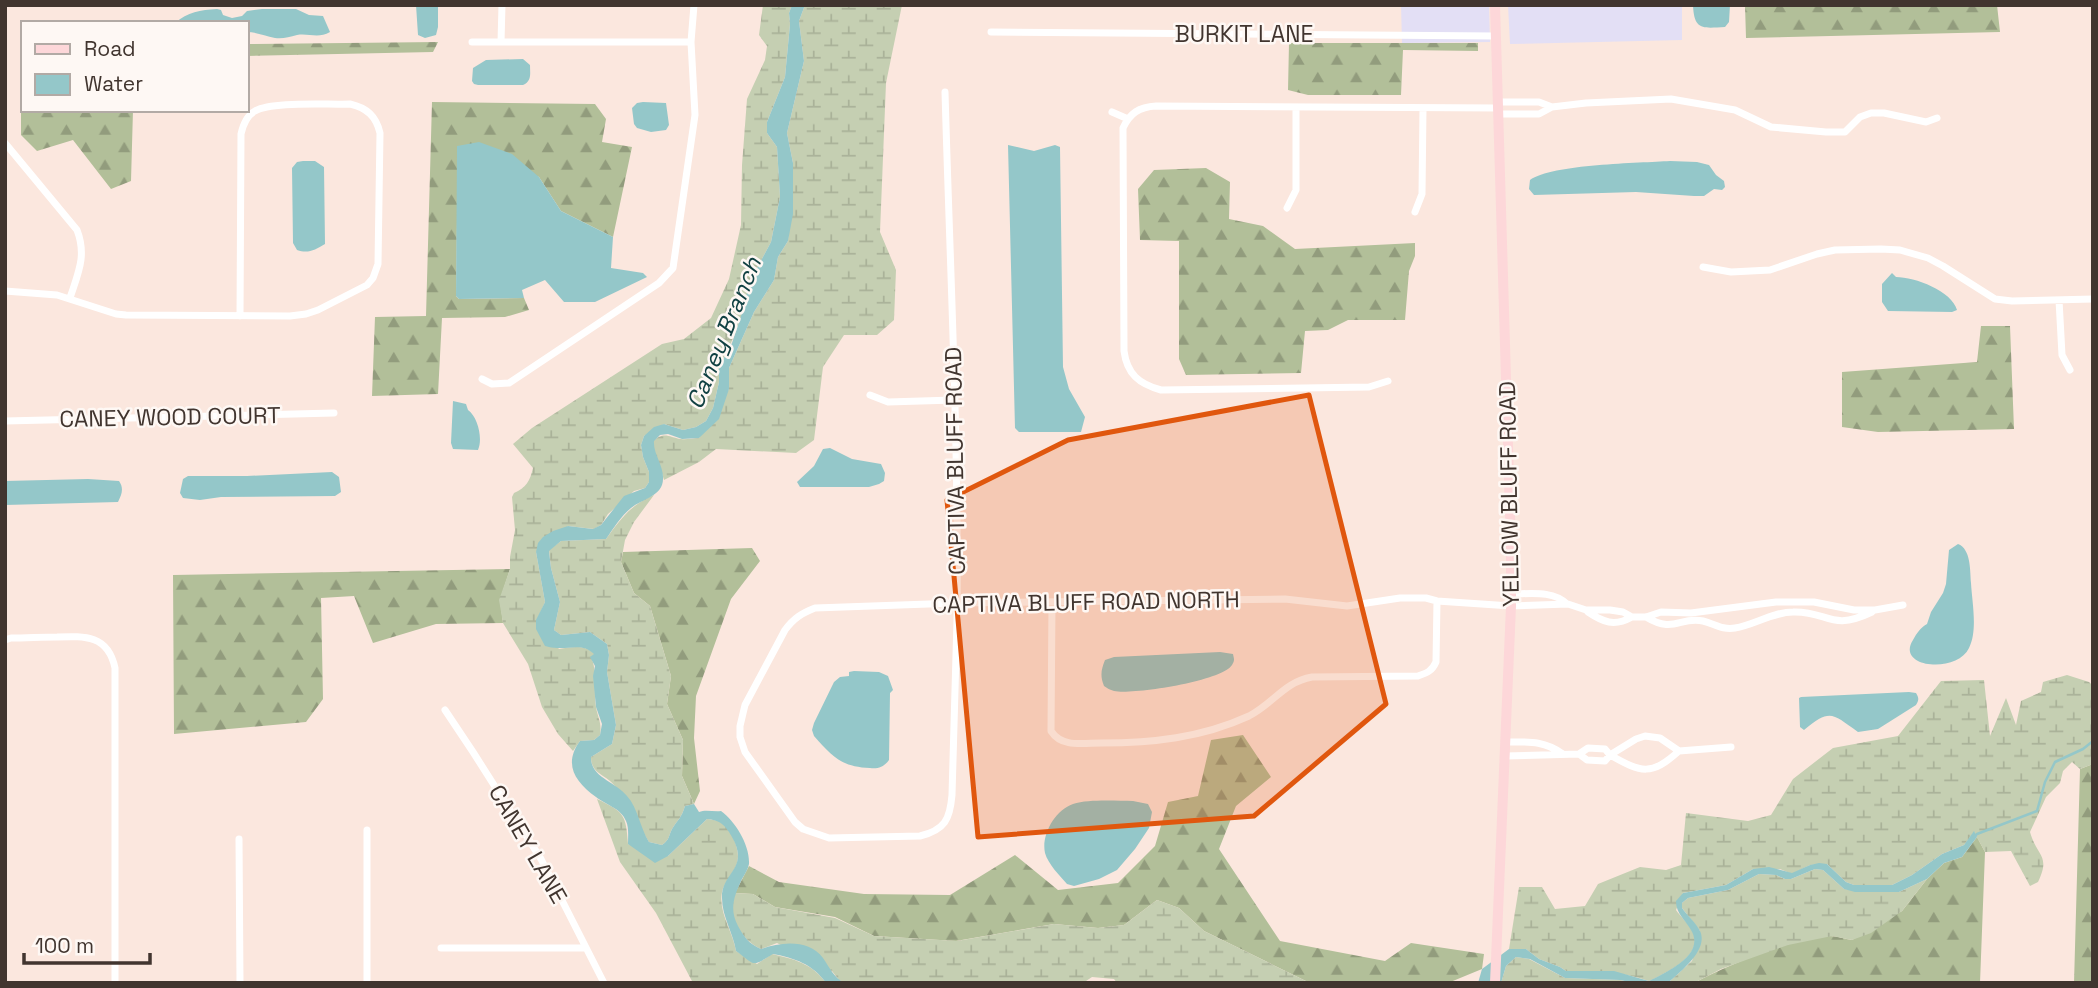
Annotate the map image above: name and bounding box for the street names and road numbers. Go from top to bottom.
street label: BURKIT LANE [1175,19,1313,49]
street label: CAPTIVA BLUFF ROAD [938,347,972,575]
street label: YELLOW BLUFF ROAD [1492,381,1526,607]
street label: CANEY WOOD COURT [59,400,281,434]
street label: CAPTIVA BLUFF ROAD NORTH [932,584,1240,620]
street label: CANEY LANE [482,779,574,909]

